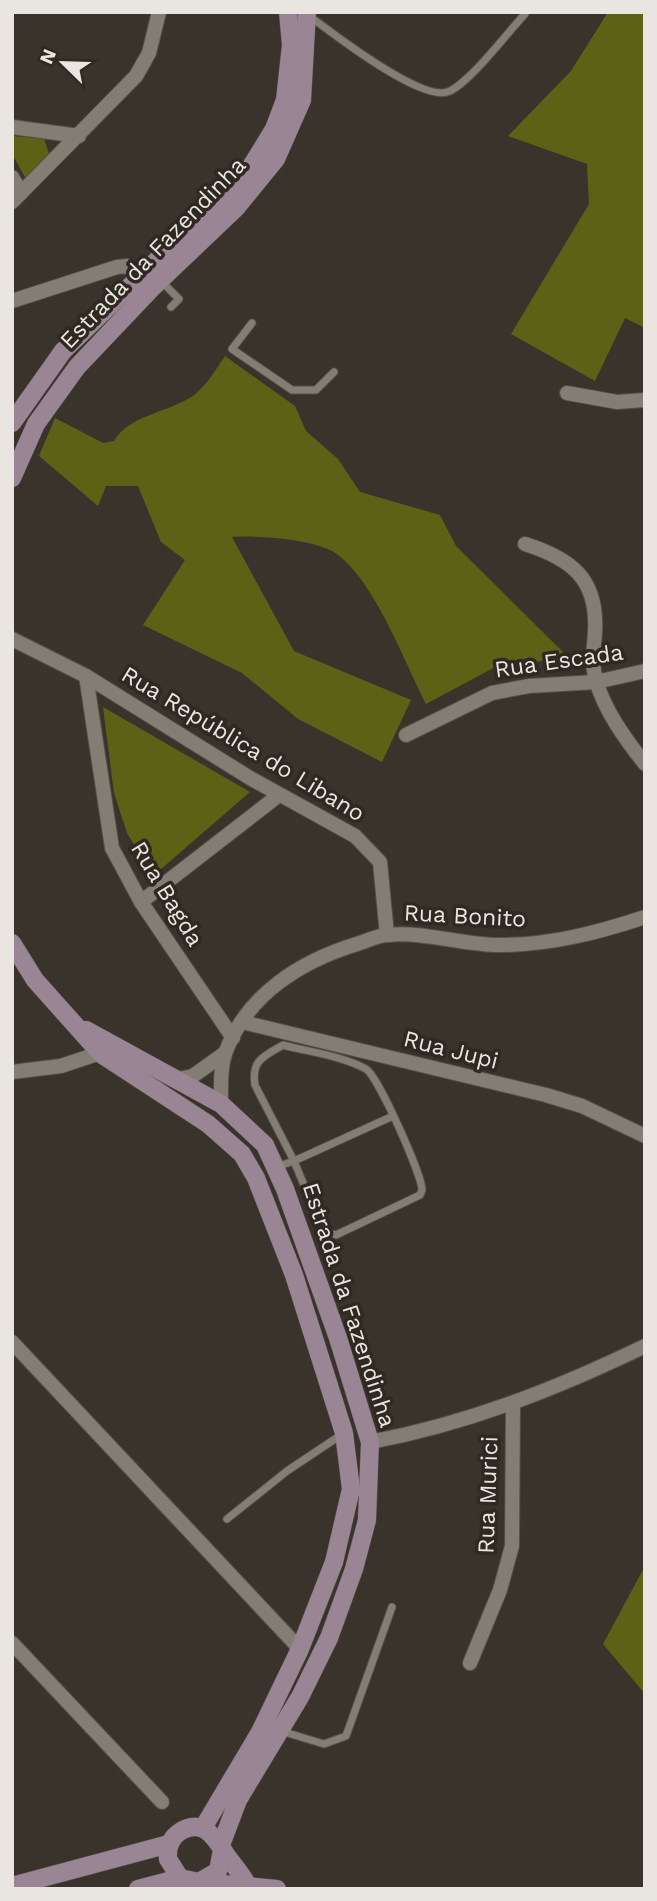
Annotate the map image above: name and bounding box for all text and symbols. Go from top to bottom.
north arrow [28,28,98,98]
text: N [34,46,61,68]
street label: Estrada da Fazendinha [55,152,251,354]
street label: Rua Escada [493,639,625,683]
street label: Rua República do Libano [117,661,369,827]
street label: Rua Bagda [125,837,209,951]
street label: Rua Bonito [403,899,527,933]
street label: Rua Jupi [401,1025,501,1075]
street label: Estrada da Fazendinha [297,1179,401,1431]
street label: Rua Murici [472,1436,504,1554]

